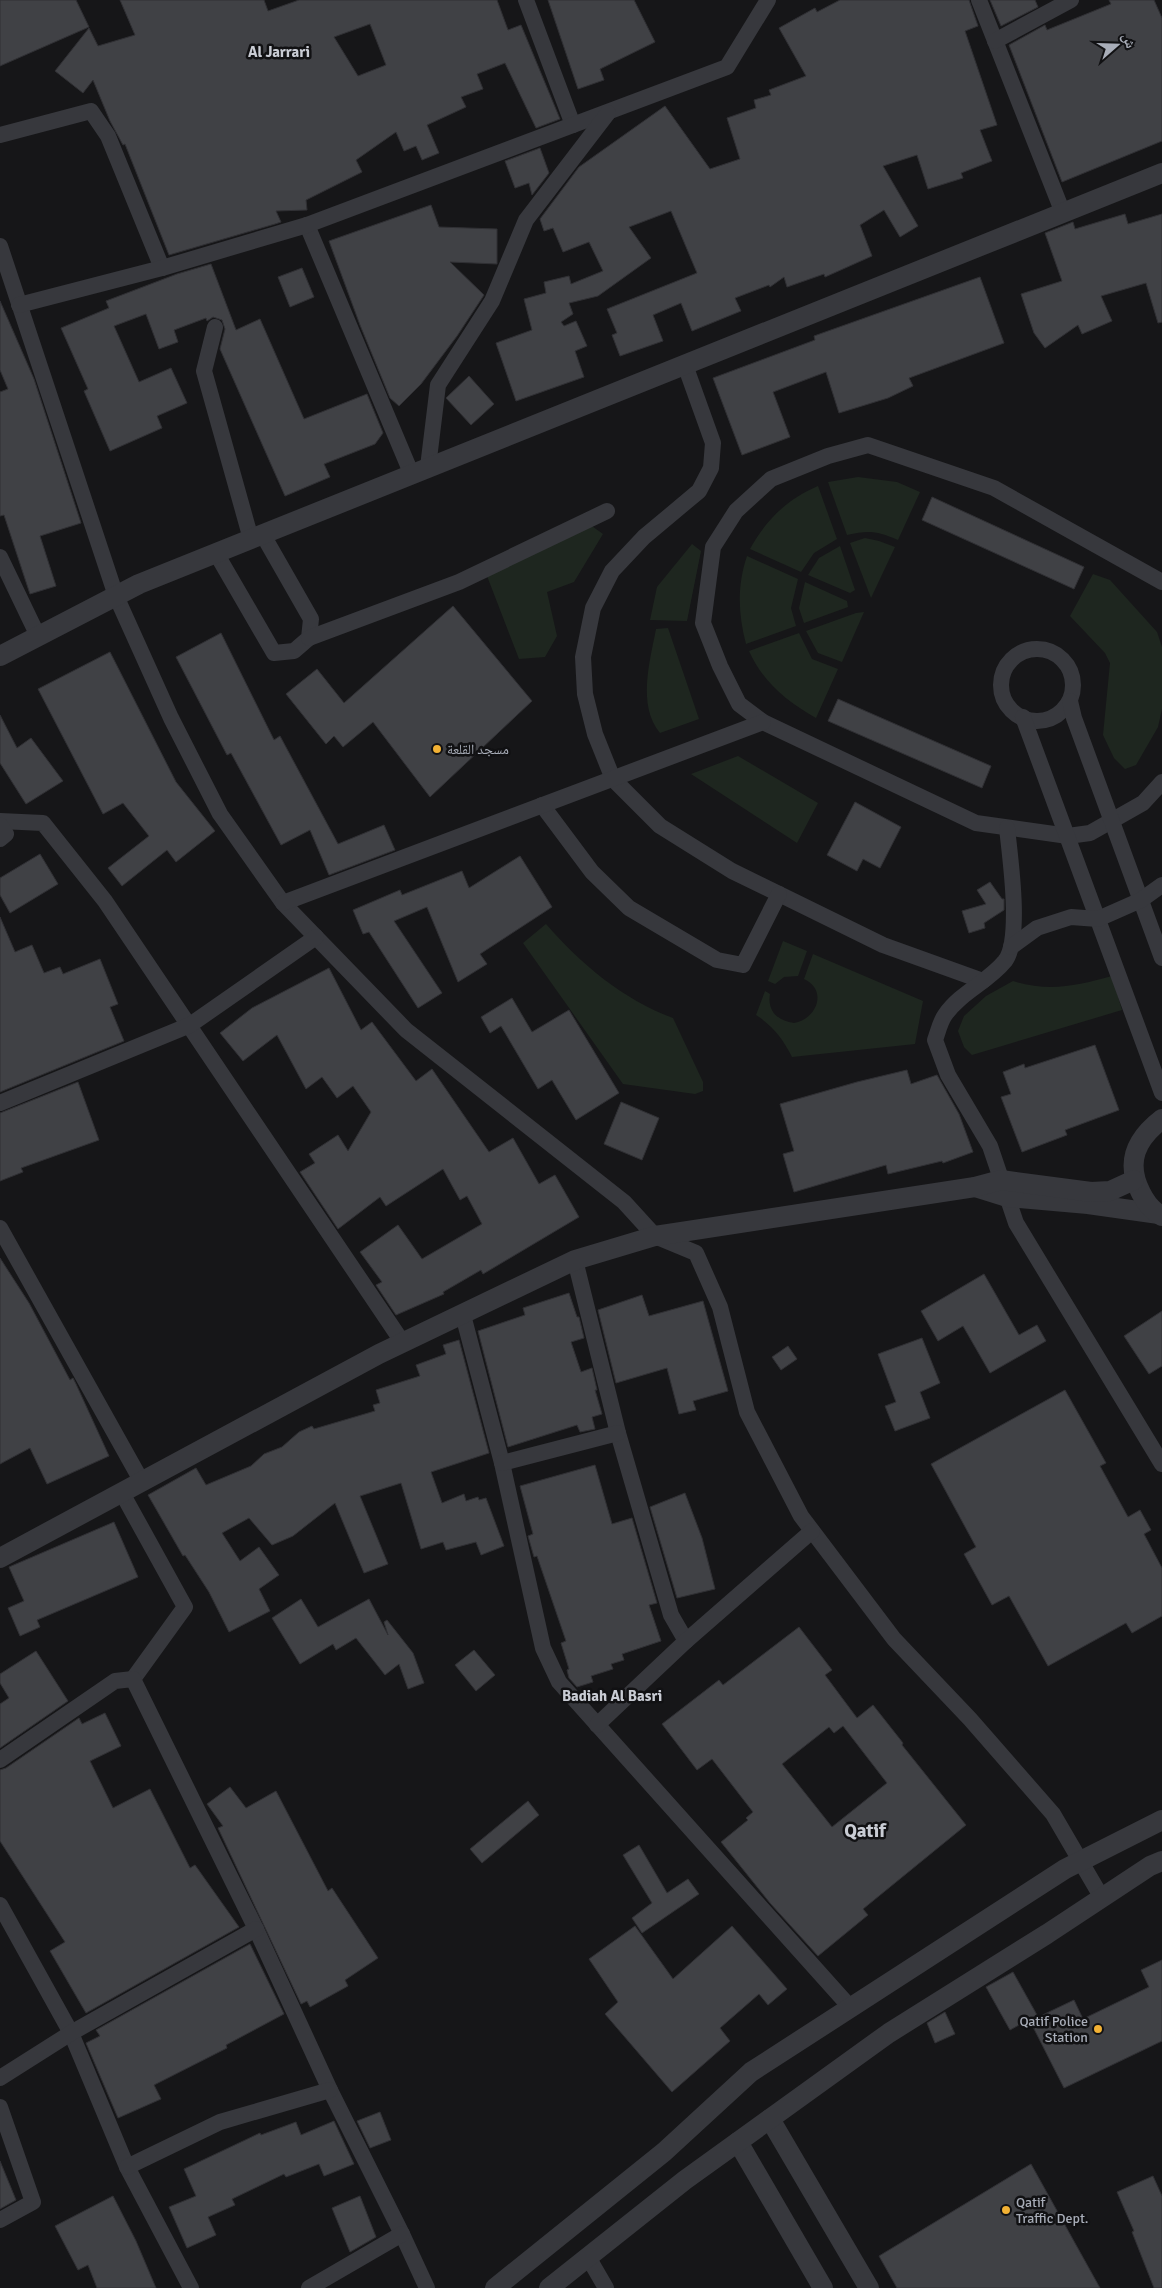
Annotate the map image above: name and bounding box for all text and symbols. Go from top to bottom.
north arrow [1092,20,1142,70]
text: ش [1118,31,1139,51]
district label: Al Jarrari [248,43,310,61]
place label: مسجد القلعة [447,741,509,758]
marker: مسجد القلعة [431,743,443,755]
district label: Badiah Al Basri [562,1687,662,1705]
district label: Qatif [844,1819,887,1843]
place label: Qatif Police Station [1019,2013,1088,2046]
marker: Qatif Police Station [1092,2023,1104,2035]
place label: Qatif Traffic Dept. [1016,2194,1089,2227]
marker: Qatif Traffic Dept. [1000,2204,1012,2216]

